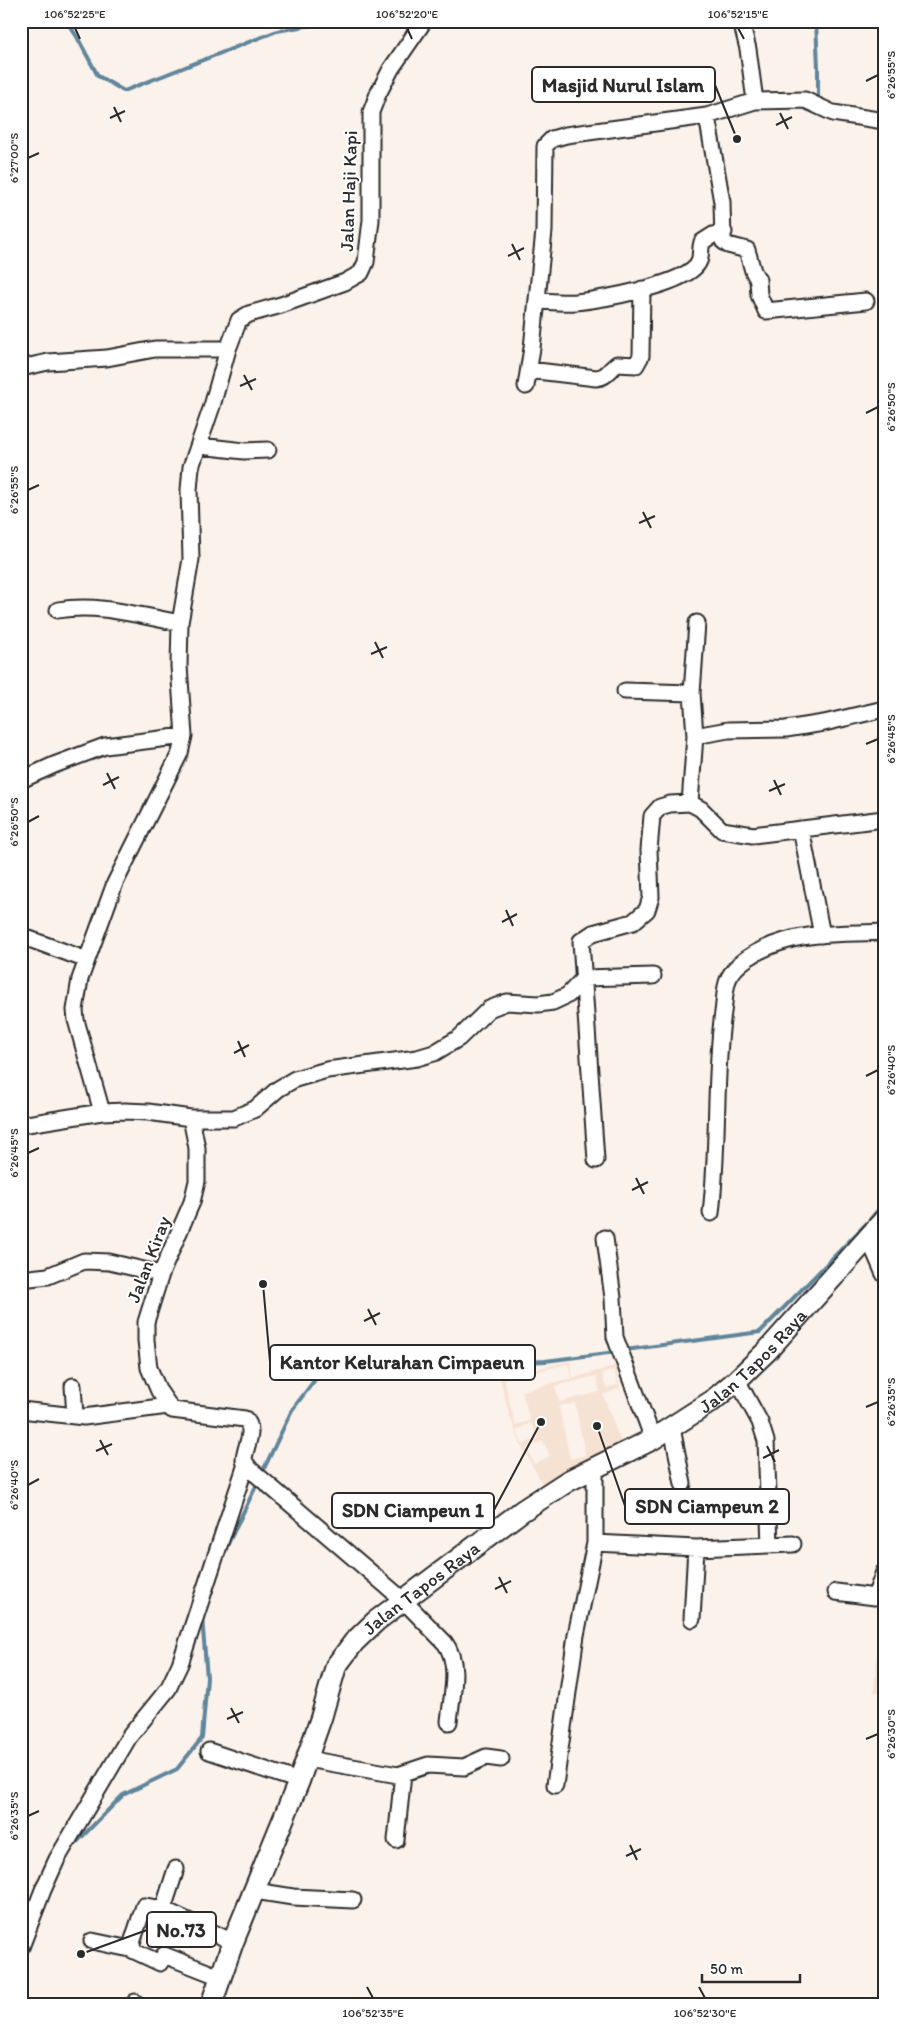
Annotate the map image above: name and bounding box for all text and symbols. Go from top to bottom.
text: 106°52'25"E [44,7,106,21]
text: 106°52'20"E [376,7,439,21]
text: 106°52'15"E [708,7,769,21]
text: 6°26'55"S [884,50,898,99]
callout: Masjid Nurul Islam [532,67,715,102]
text: Masjid Nurul Islam [542,73,705,98]
street label: Jalan Haji Kapi [335,130,362,252]
text: 6°27'00"S [7,133,21,183]
text: 6°26'50"S [884,382,898,432]
text: 6°26'55"S [7,465,21,514]
text: 6°26'45"S [884,714,898,764]
text: 6°26'50"S [7,797,21,847]
text: 6°26'40"S [884,1044,898,1095]
text: 6°26'45"S [7,1128,21,1178]
street label: Jalan Kiray [121,1213,176,1306]
street label: Jalan Tapos Raya [695,1304,812,1418]
callout: Kantor Kelurahan Cimpaeun [270,1345,535,1380]
text: Kantor Kelurahan Cimpaeun [280,1350,525,1375]
text: 6°26'35"S [884,1377,898,1426]
text: 6°26'40"S [7,1459,21,1510]
callout: SDN Ciampeun 2 [625,1489,789,1524]
callout: SDN Ciampeun 1 [332,1493,494,1528]
text: SDN Ciampeun 2 [635,1494,779,1519]
text: SDN Ciampeun 1 [342,1498,485,1523]
street label: Jalan Tapos Raya [358,1536,484,1640]
text: 6°26'30"S [884,1709,898,1759]
text: 6°26'35"S [7,1791,21,1840]
callout: No.73 [147,1912,216,1947]
text: No.73 [156,1918,206,1942]
scale bar [702,1951,800,1983]
text: 50 m [710,1960,743,1978]
text: 106°52'35"E [342,2006,404,2020]
text: 106°52'30"E [674,2006,737,2020]

